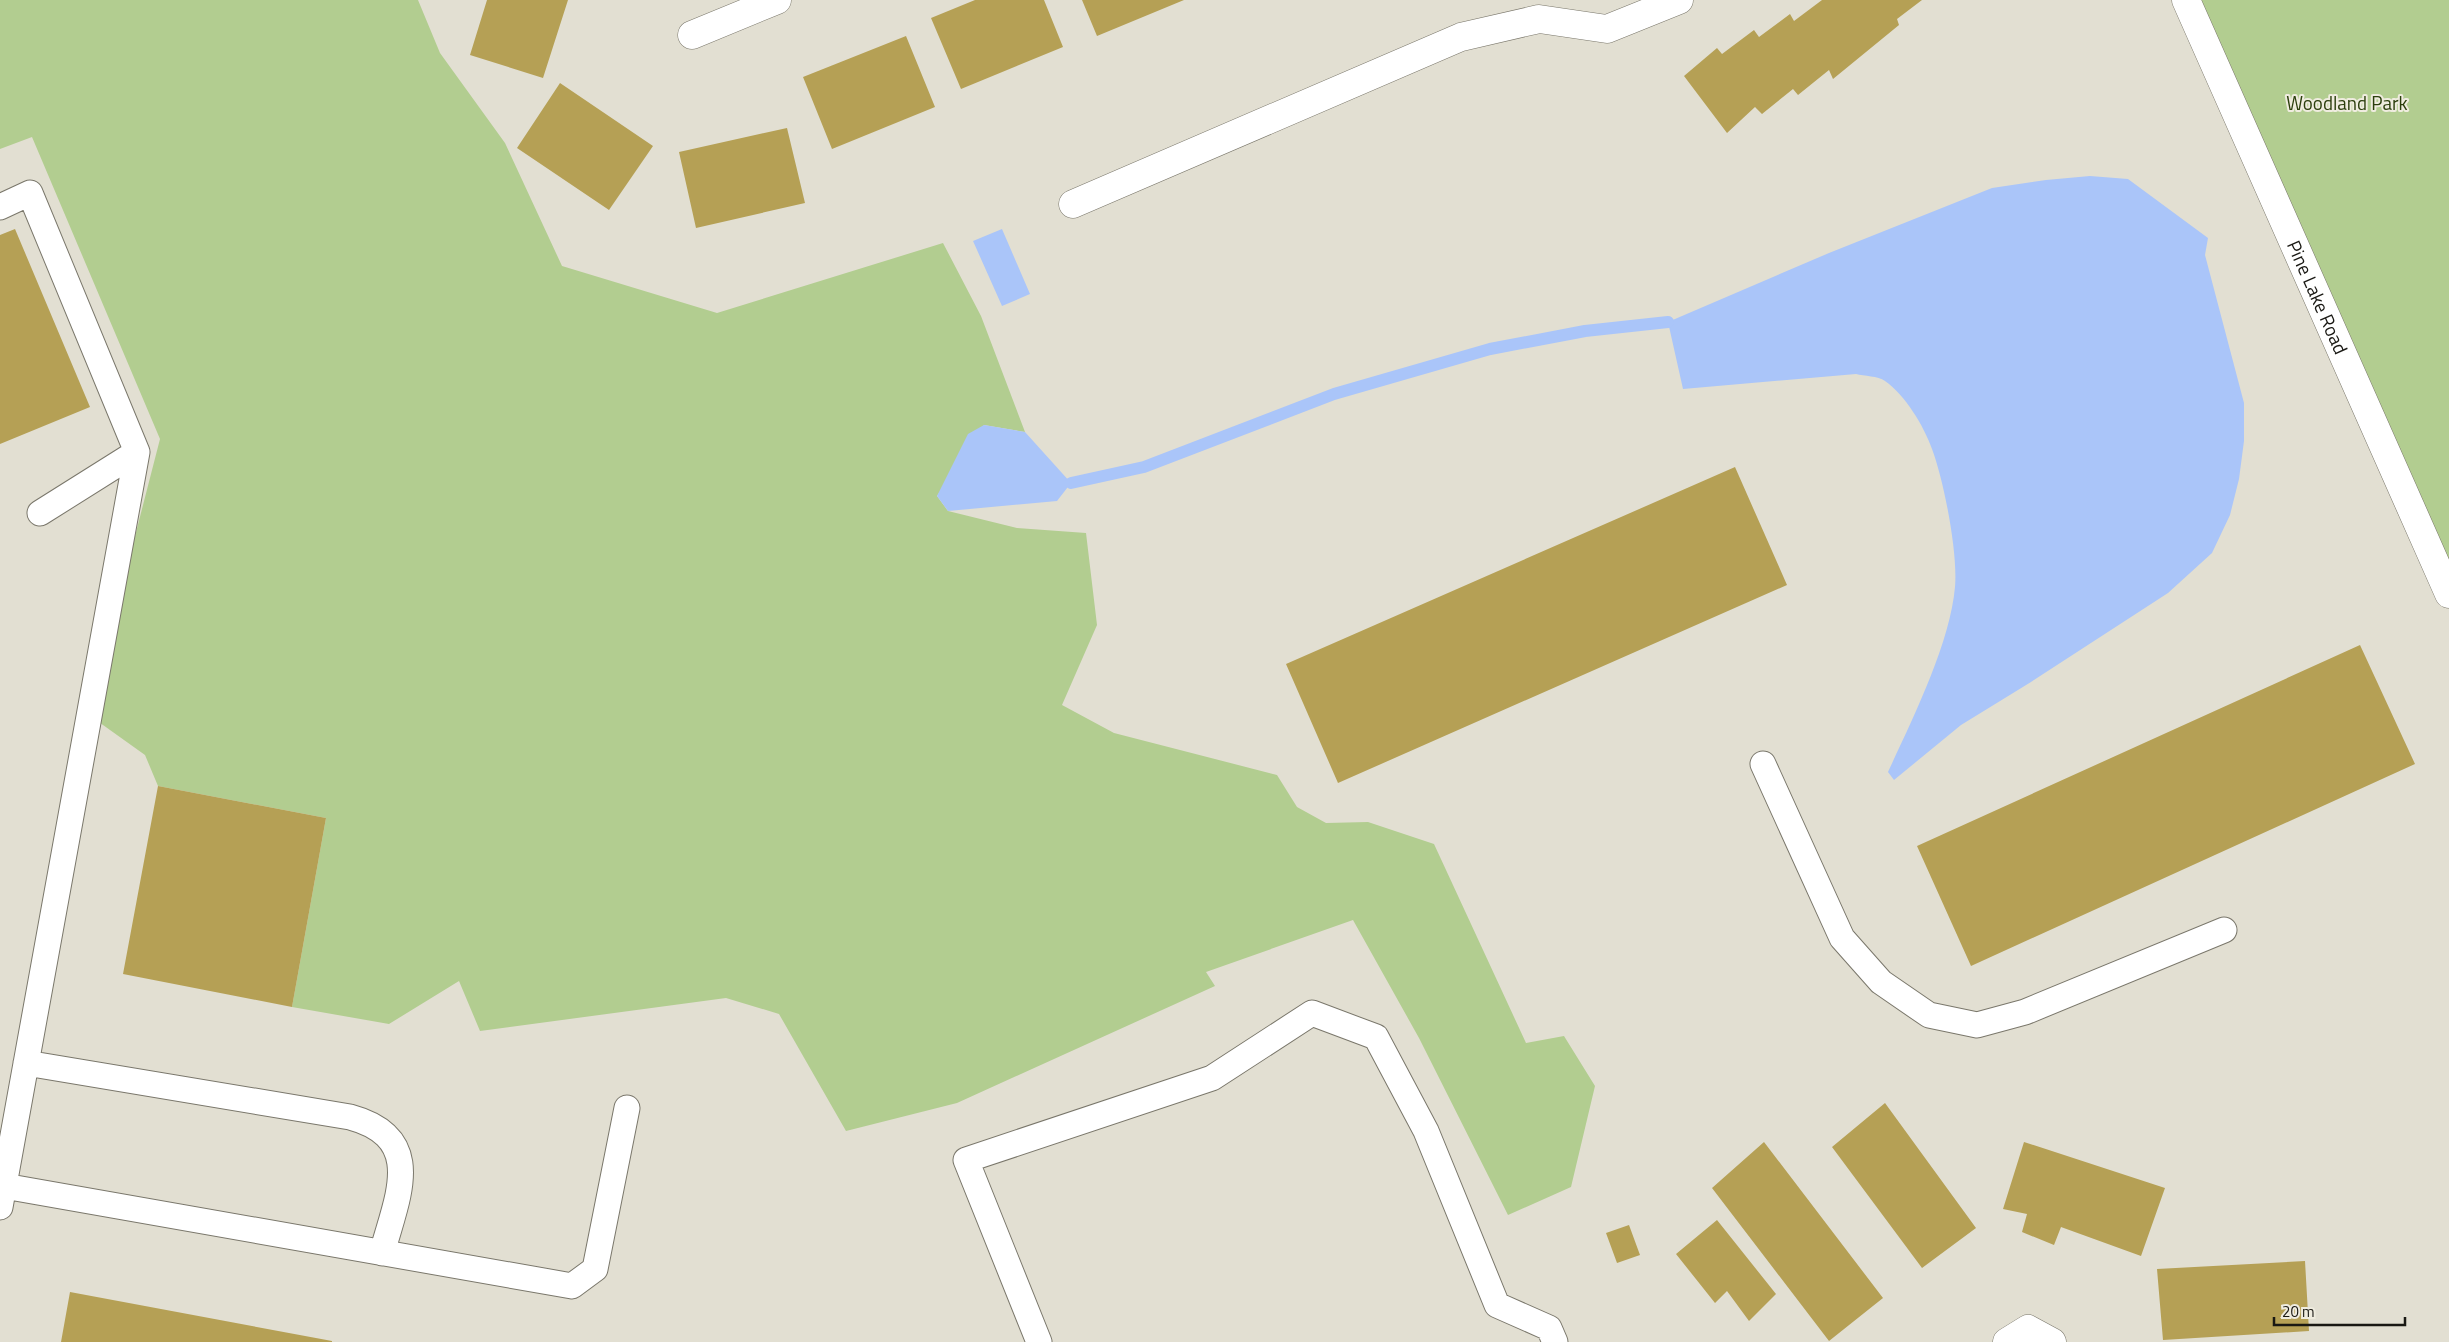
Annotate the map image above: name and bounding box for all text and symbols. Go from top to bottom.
park label: Woodland Park [2286,88,2408,117]
street label: Pine Lake Road [2280,235,2356,359]
scale bar [2274,1294,2405,1326]
text: 20 m [2282,1300,2315,1323]

